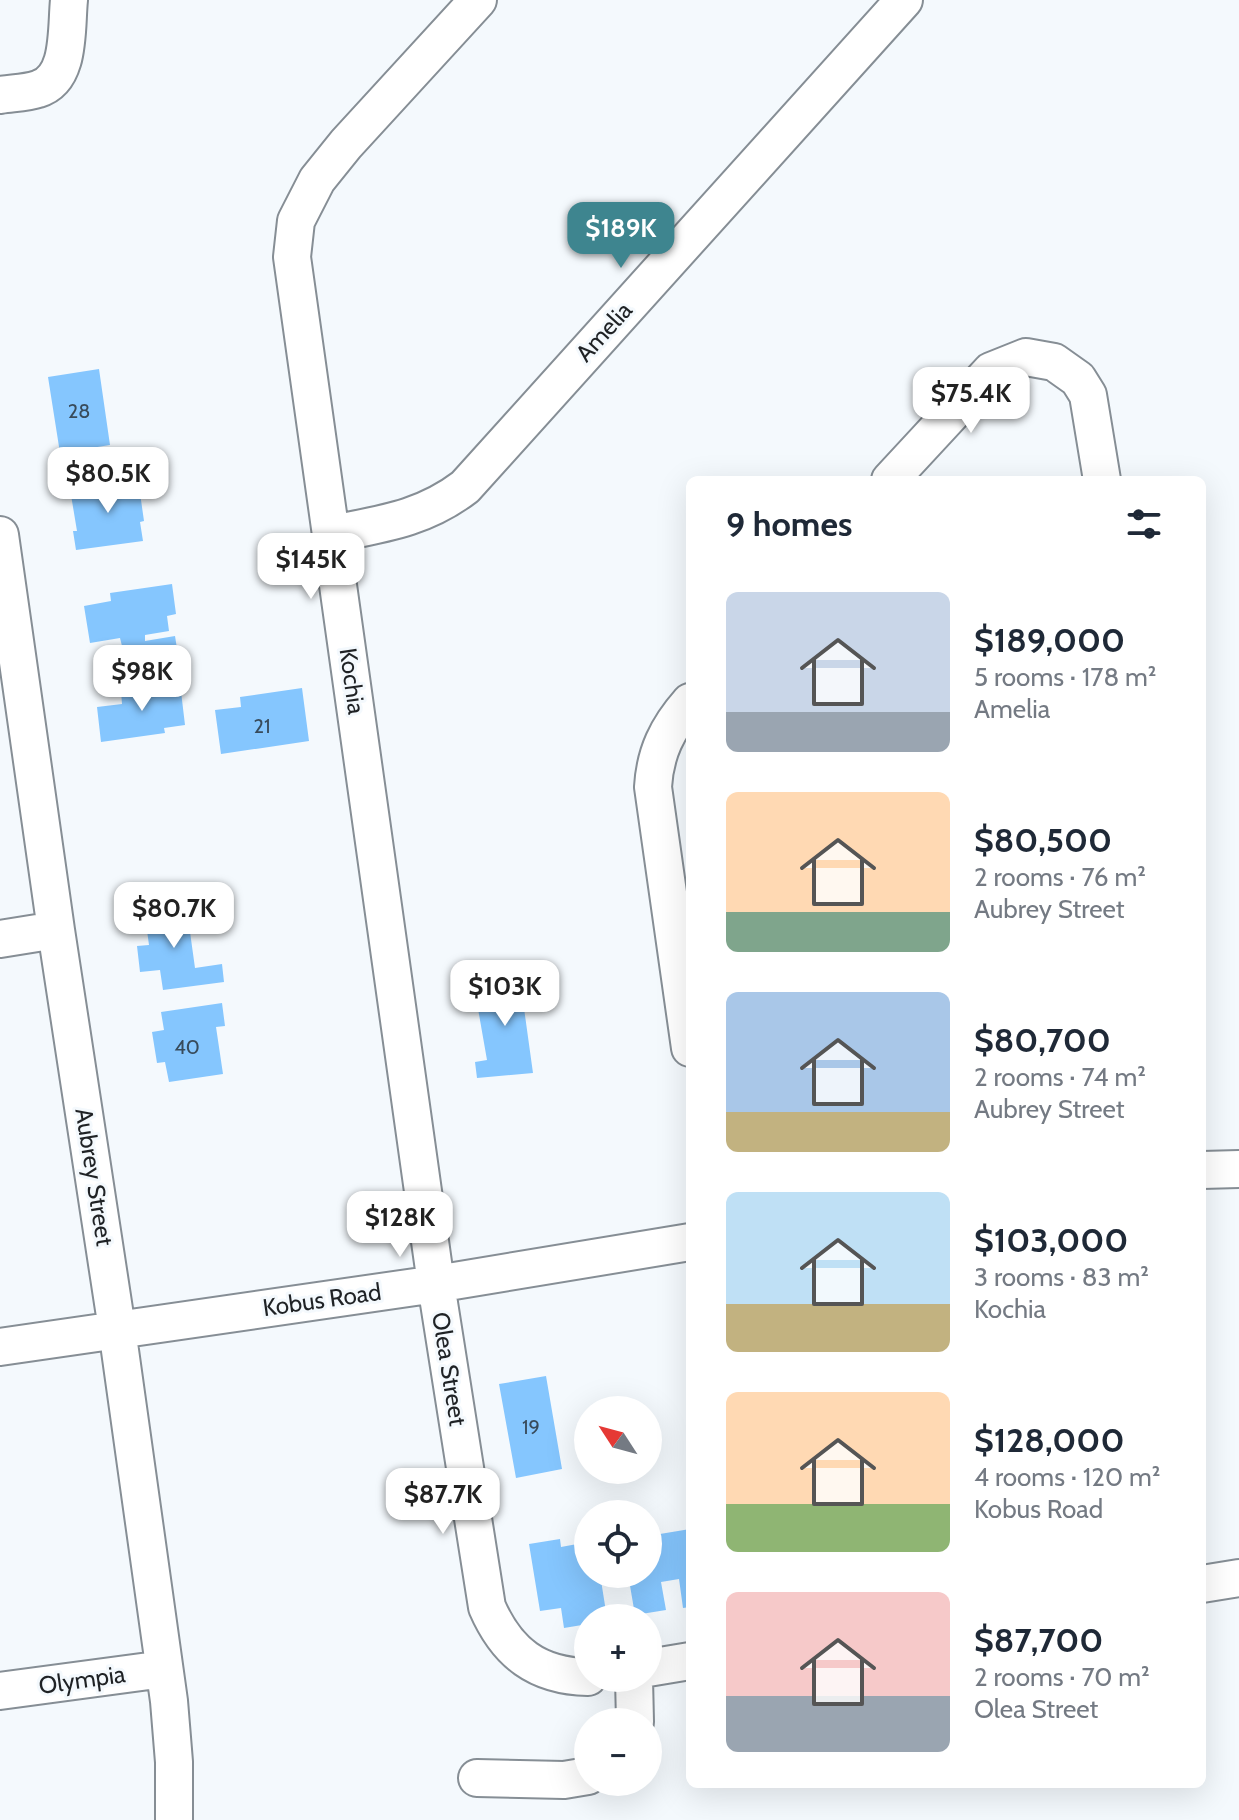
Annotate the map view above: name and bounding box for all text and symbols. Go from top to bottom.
pin: $189K [565,202,677,270]
text: $189K [585,212,657,244]
street label: Amelia [569,295,638,368]
pin: $75.4K [906,367,1036,435]
text: $75.4K [931,377,1011,409]
house number: 28 [68,399,90,423]
pin: $80.5K [43,447,173,515]
text: $80.5K [66,457,150,489]
icon: filters [1122,502,1166,546]
text: 9 homes [726,503,852,545]
pin: $145K [255,533,367,601]
text: $145K [275,543,347,575]
text: $189,000 [974,619,1125,661]
icon: home [790,624,886,720]
pin: $98K [95,645,189,713]
street label: Kochia [334,646,372,716]
text: $98K [111,655,173,687]
text: 5 rooms · 178 m² [974,661,1156,693]
text: Amelia [974,693,1050,725]
house number: 21 [254,714,271,738]
text: $80,500 [974,819,1112,861]
icon: home [790,824,886,920]
text: 2 rooms · 76 m² [974,861,1146,893]
pin: $80.7K [109,882,239,950]
text: $80.7K [132,892,216,924]
text: Aubrey Street [974,893,1125,925]
pin: $103K [449,960,561,1028]
text: $103K [468,970,542,1002]
text: $80,700 [974,1019,1111,1061]
icon: home [790,1024,886,1120]
house number: 40 [174,1035,200,1059]
text: 2 rooms · 74 m² [974,1061,1146,1093]
text: Aubrey Street [974,1093,1125,1125]
street label: Aubrey Street [69,1106,120,1248]
pin: $128K [344,1191,456,1259]
text: $128K [365,1201,435,1233]
text: $103,000 [974,1219,1128,1261]
icon: home [790,1224,886,1320]
text: 3 rooms · 83 m² [974,1261,1149,1293]
street label: Kobus Road [261,1277,383,1322]
text: Kochia [974,1293,1046,1325]
street label: Olea Street [426,1310,473,1428]
north arrow [574,1396,662,1484]
map controls [574,1396,662,1796]
house number: 19 [522,1415,540,1439]
text: $128,000 [974,1419,1124,1461]
icon: home [790,1424,886,1520]
text: 4 rooms · 120 m² [974,1461,1160,1493]
pin: $87.7K [378,1468,508,1536]
text: $87.7K [404,1478,482,1510]
text: Kobus Road [974,1493,1103,1525]
button: locate [574,1500,662,1588]
button: + [574,1604,662,1692]
text: $87,700 [974,1619,1103,1661]
icon: home [790,1624,886,1720]
street label: Olympia [37,1659,127,1700]
text: 2 rooms · 70 m² [974,1661,1150,1693]
text: Olea Street [974,1693,1098,1725]
button: − [574,1708,662,1796]

